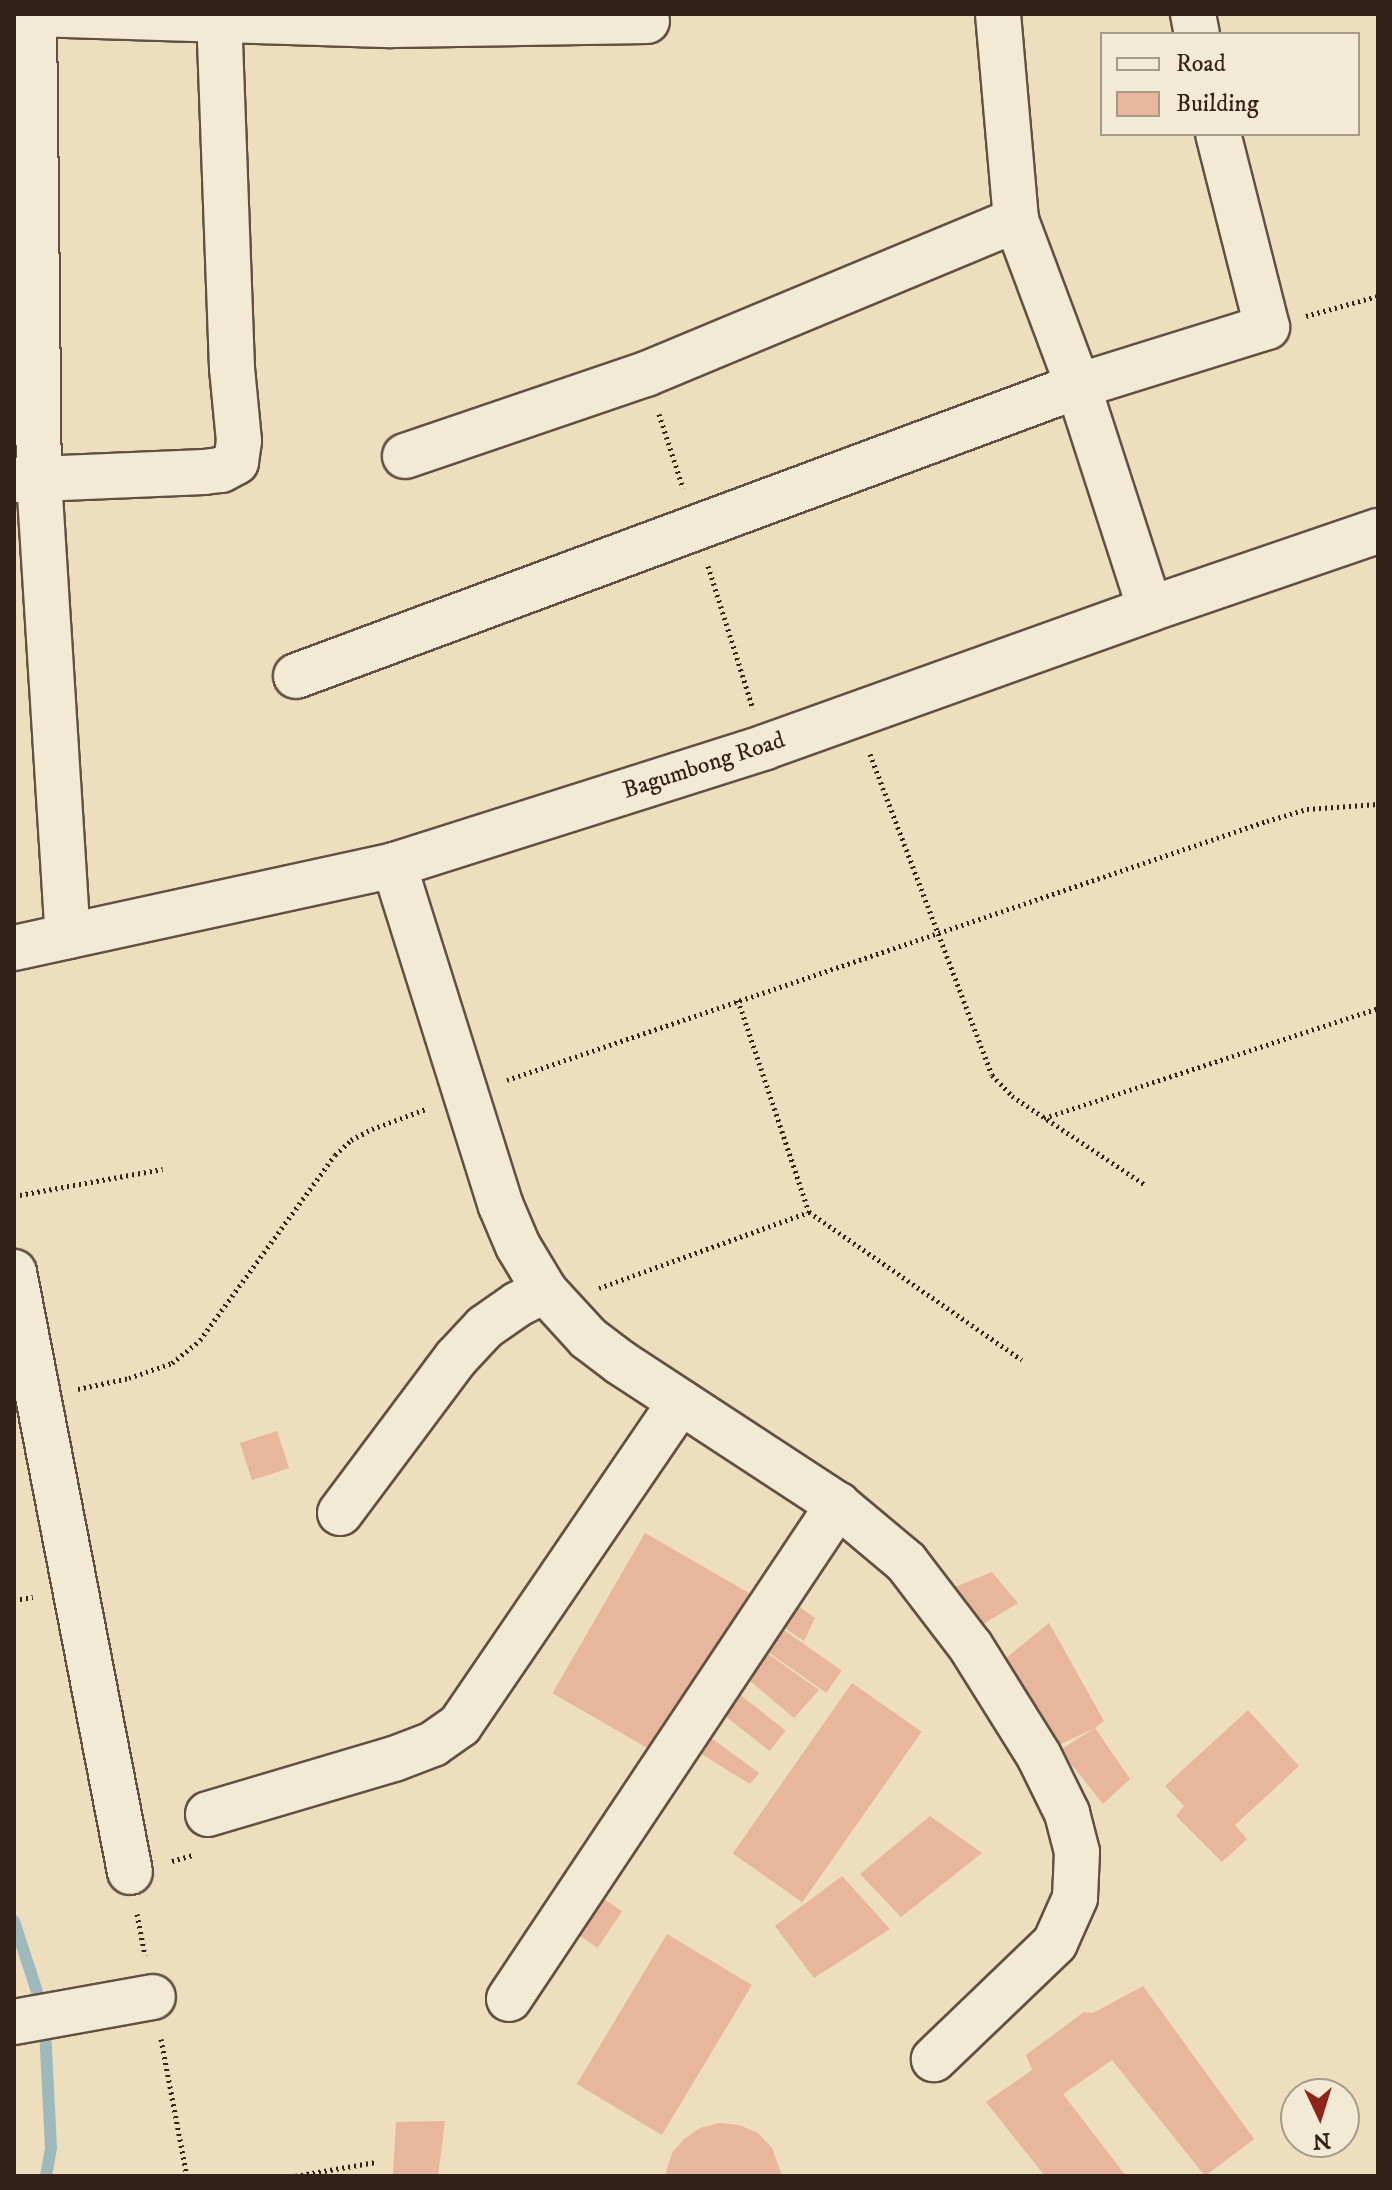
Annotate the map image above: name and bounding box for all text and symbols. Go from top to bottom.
legend [1100,32,1360,136]
text: Road [1176,49,1226,79]
text: Building [1176,89,1259,119]
street label: Bagumbong Road [619,726,789,806]
north arrow [1280,2078,1360,2158]
text: N [1312,2126,1332,2155]

